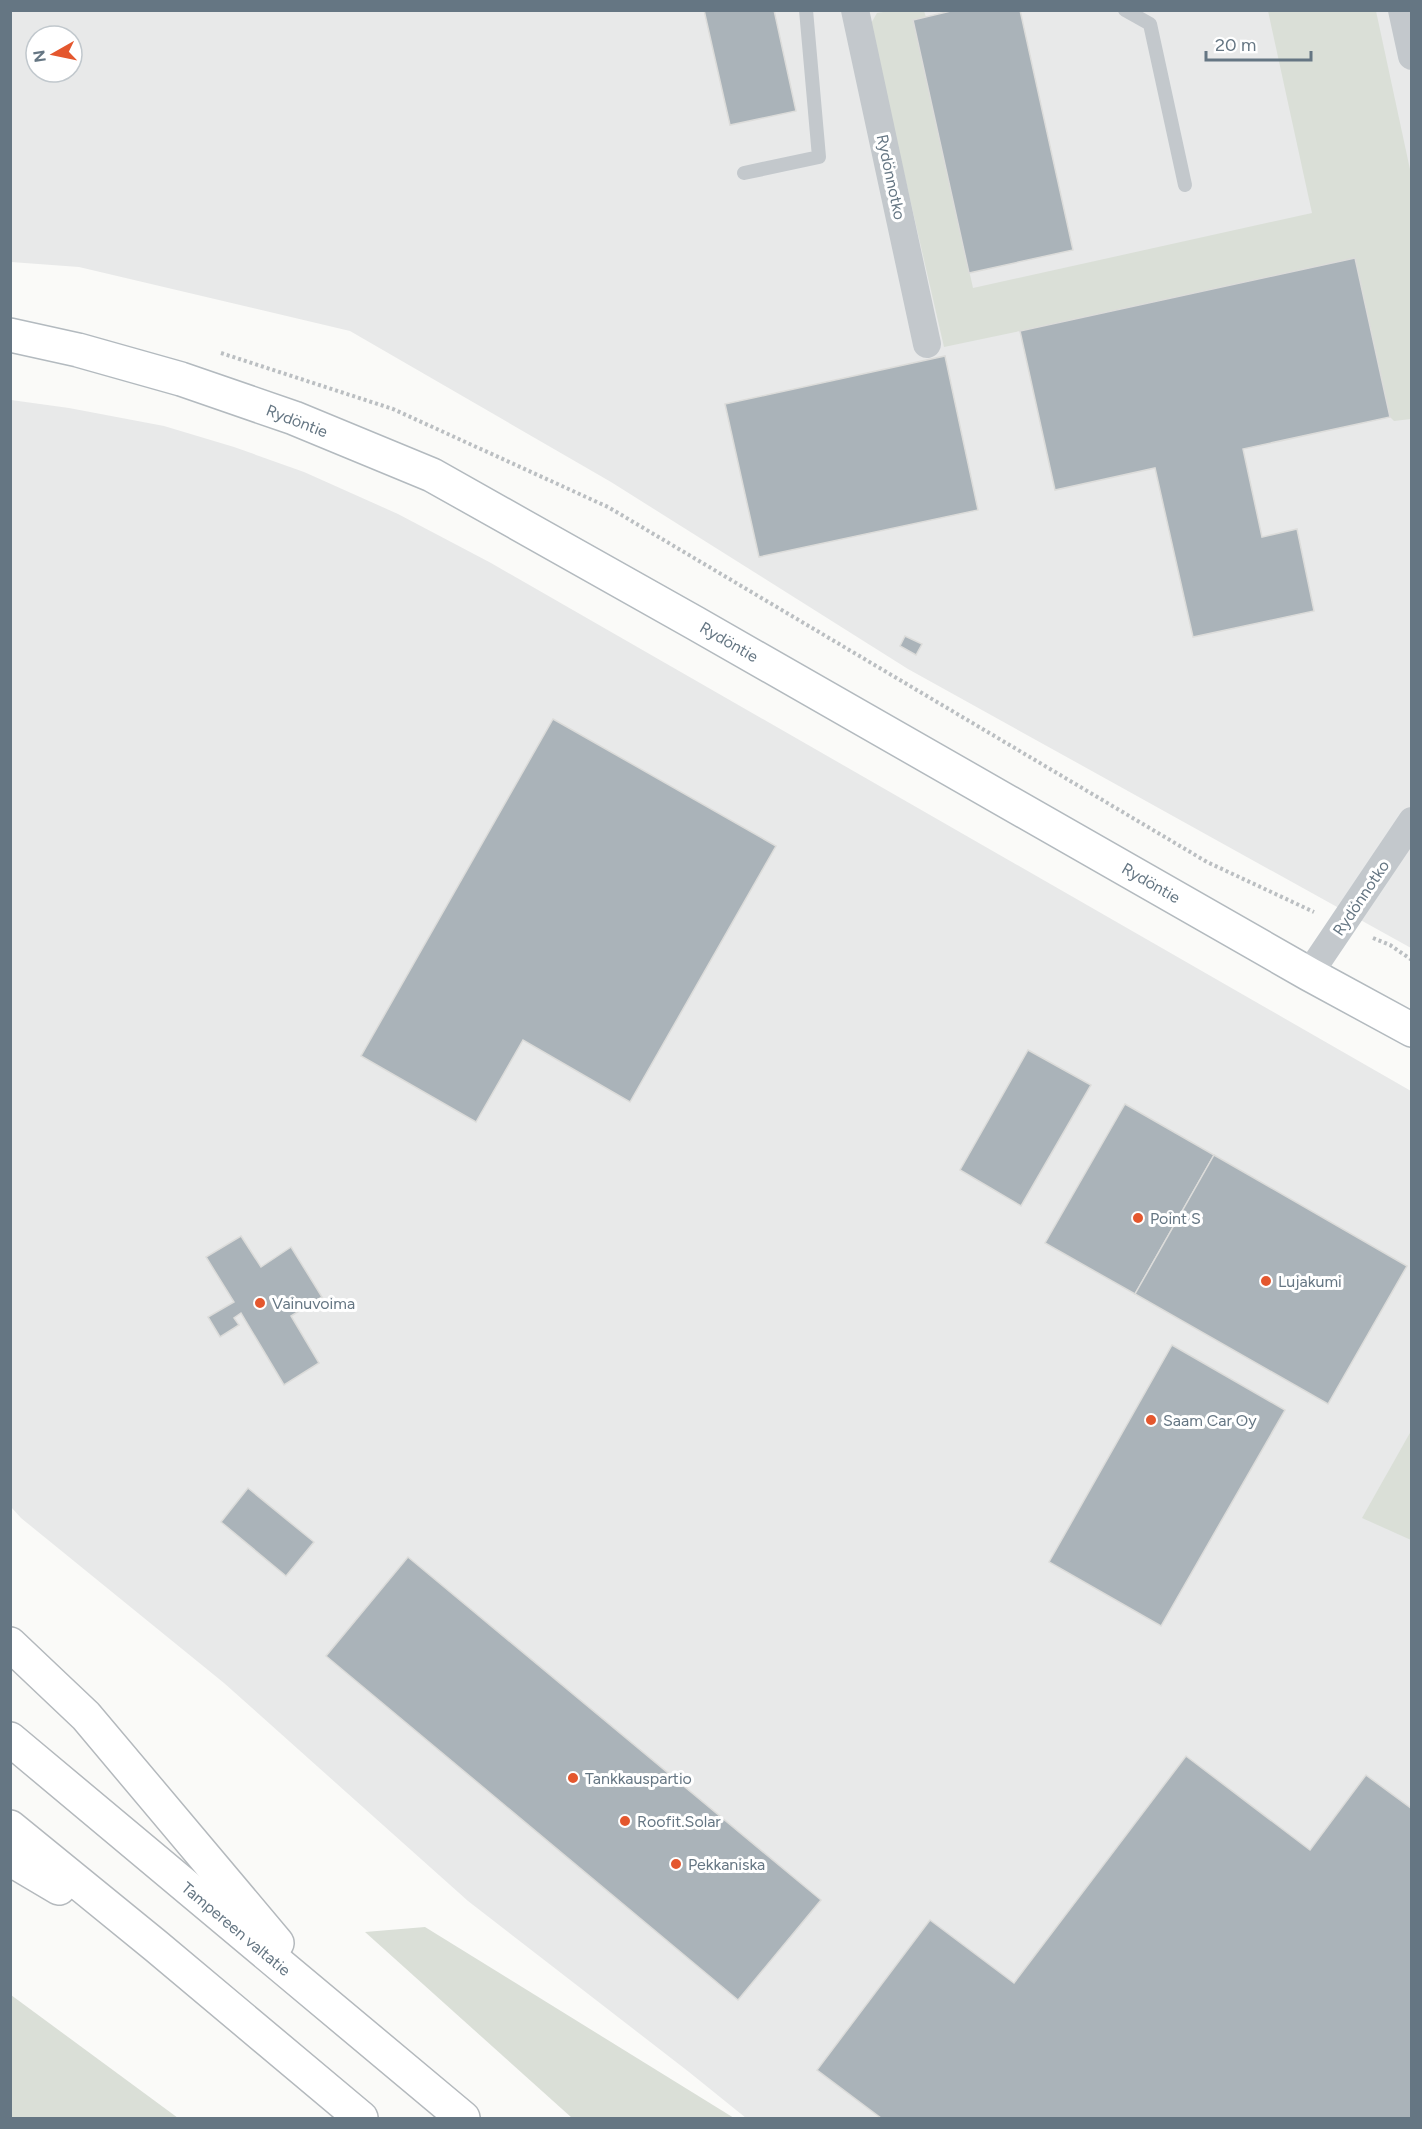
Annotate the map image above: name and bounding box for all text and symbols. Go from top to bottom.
north arrow [24,24,84,84]
scale bar [1206,24,1311,62]
text: 20 m [1215,34,1256,56]
text: N [29,49,50,64]
street label: Rydönnotko [873,133,909,221]
street label: Rydöntie [264,401,331,441]
street label: Rydöntie [696,618,762,666]
street label: Rydönnotko [1329,857,1393,939]
street label: Rydöntie [1118,859,1184,907]
place label: Point S [1150,1209,1201,1228]
marker: Point S [1131,1211,1145,1225]
place label: Lujakumi [1278,1272,1342,1291]
marker: Lujakumi [1259,1274,1273,1288]
place label: Vainuvoima [272,1294,355,1313]
marker: Vainuvoima [253,1296,267,1310]
place label: Saam Car Oy [1163,1411,1257,1430]
marker: Saam Car Oy [1144,1413,1158,1427]
place label: Tankkauspartio [585,1769,692,1788]
marker: Tankkauspartio [566,1771,580,1785]
place label: Roofit.Solar [637,1812,721,1831]
marker: Roofit.Solar [618,1814,632,1828]
place label: Pekkaniska [688,1855,765,1874]
marker: Pekkaniska [669,1857,683,1871]
street label: Tampereen valtatie [178,1878,294,1980]

